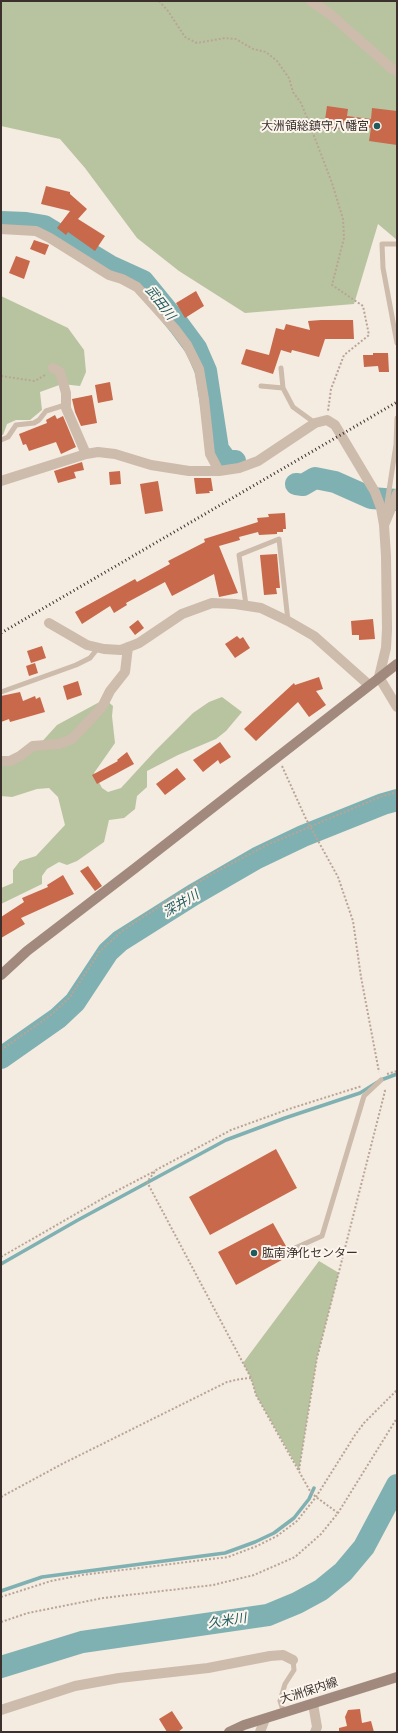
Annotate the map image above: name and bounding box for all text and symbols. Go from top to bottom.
place label: 大洲領総鎮守八幡宮 [261,119,369,133]
marker: 大洲領総鎮守八幡宮 [372,121,382,131]
water label: 武田川 [142,283,178,323]
water label: 深井川 [160,887,202,921]
place label: 肱南浄化センター [262,1246,358,1260]
marker: 肱南浄化センター [249,1248,259,1258]
water label: 久米川 [207,1611,247,1631]
street label: 大洲保内線 [278,1675,340,1707]

